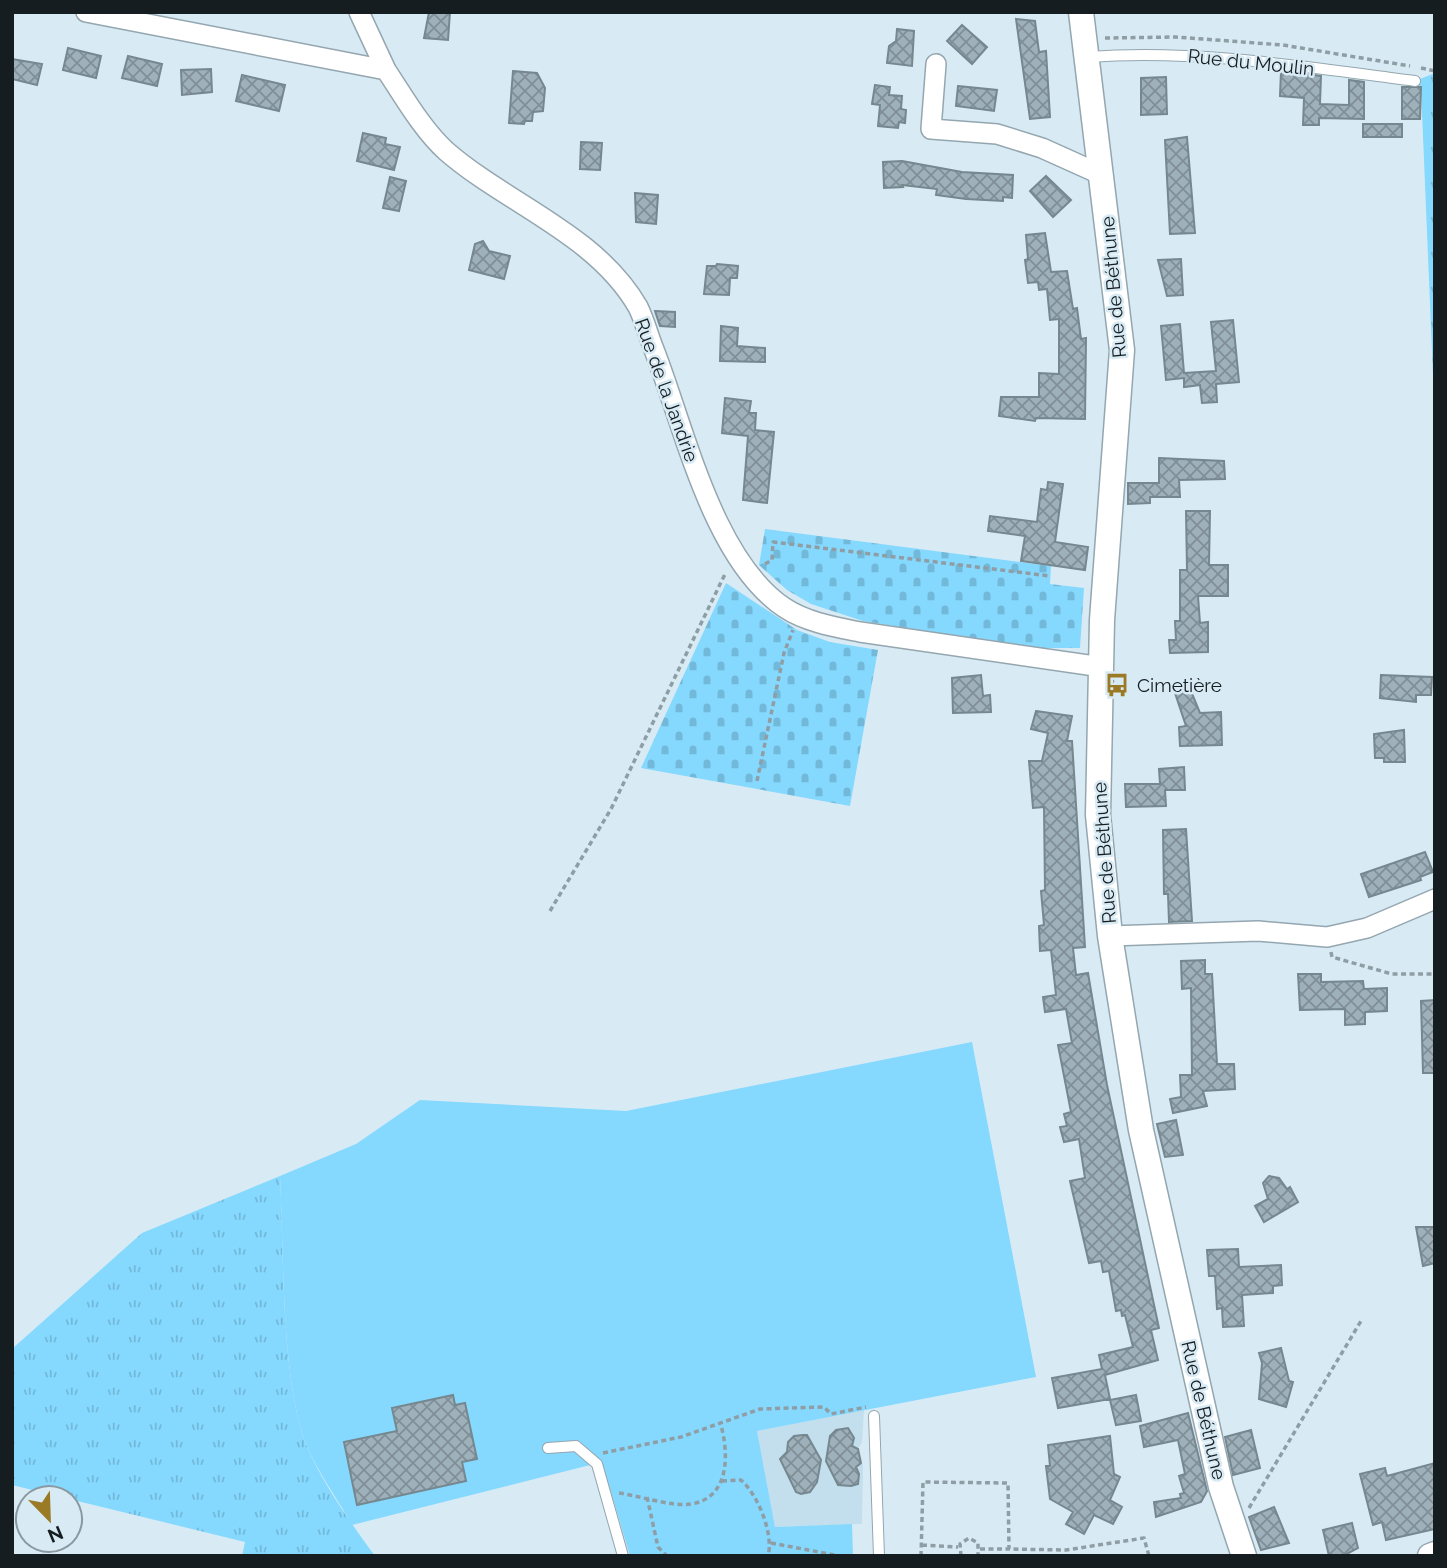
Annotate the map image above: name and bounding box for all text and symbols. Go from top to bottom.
street label: Rue du Moulin [1187,44,1315,80]
street label: Rue de Béthune [1096,215,1130,359]
street label: Rue de la Jandrie [631,315,703,465]
bus stop icon: Cimetière [1103,671,1131,699]
place label: Cimetière [1137,674,1222,696]
street label: Rue de Béthune [1088,781,1120,925]
street label: Rue de Béthune [1177,1338,1231,1482]
north arrow [14,1484,84,1554]
text: N [45,1522,67,1548]

